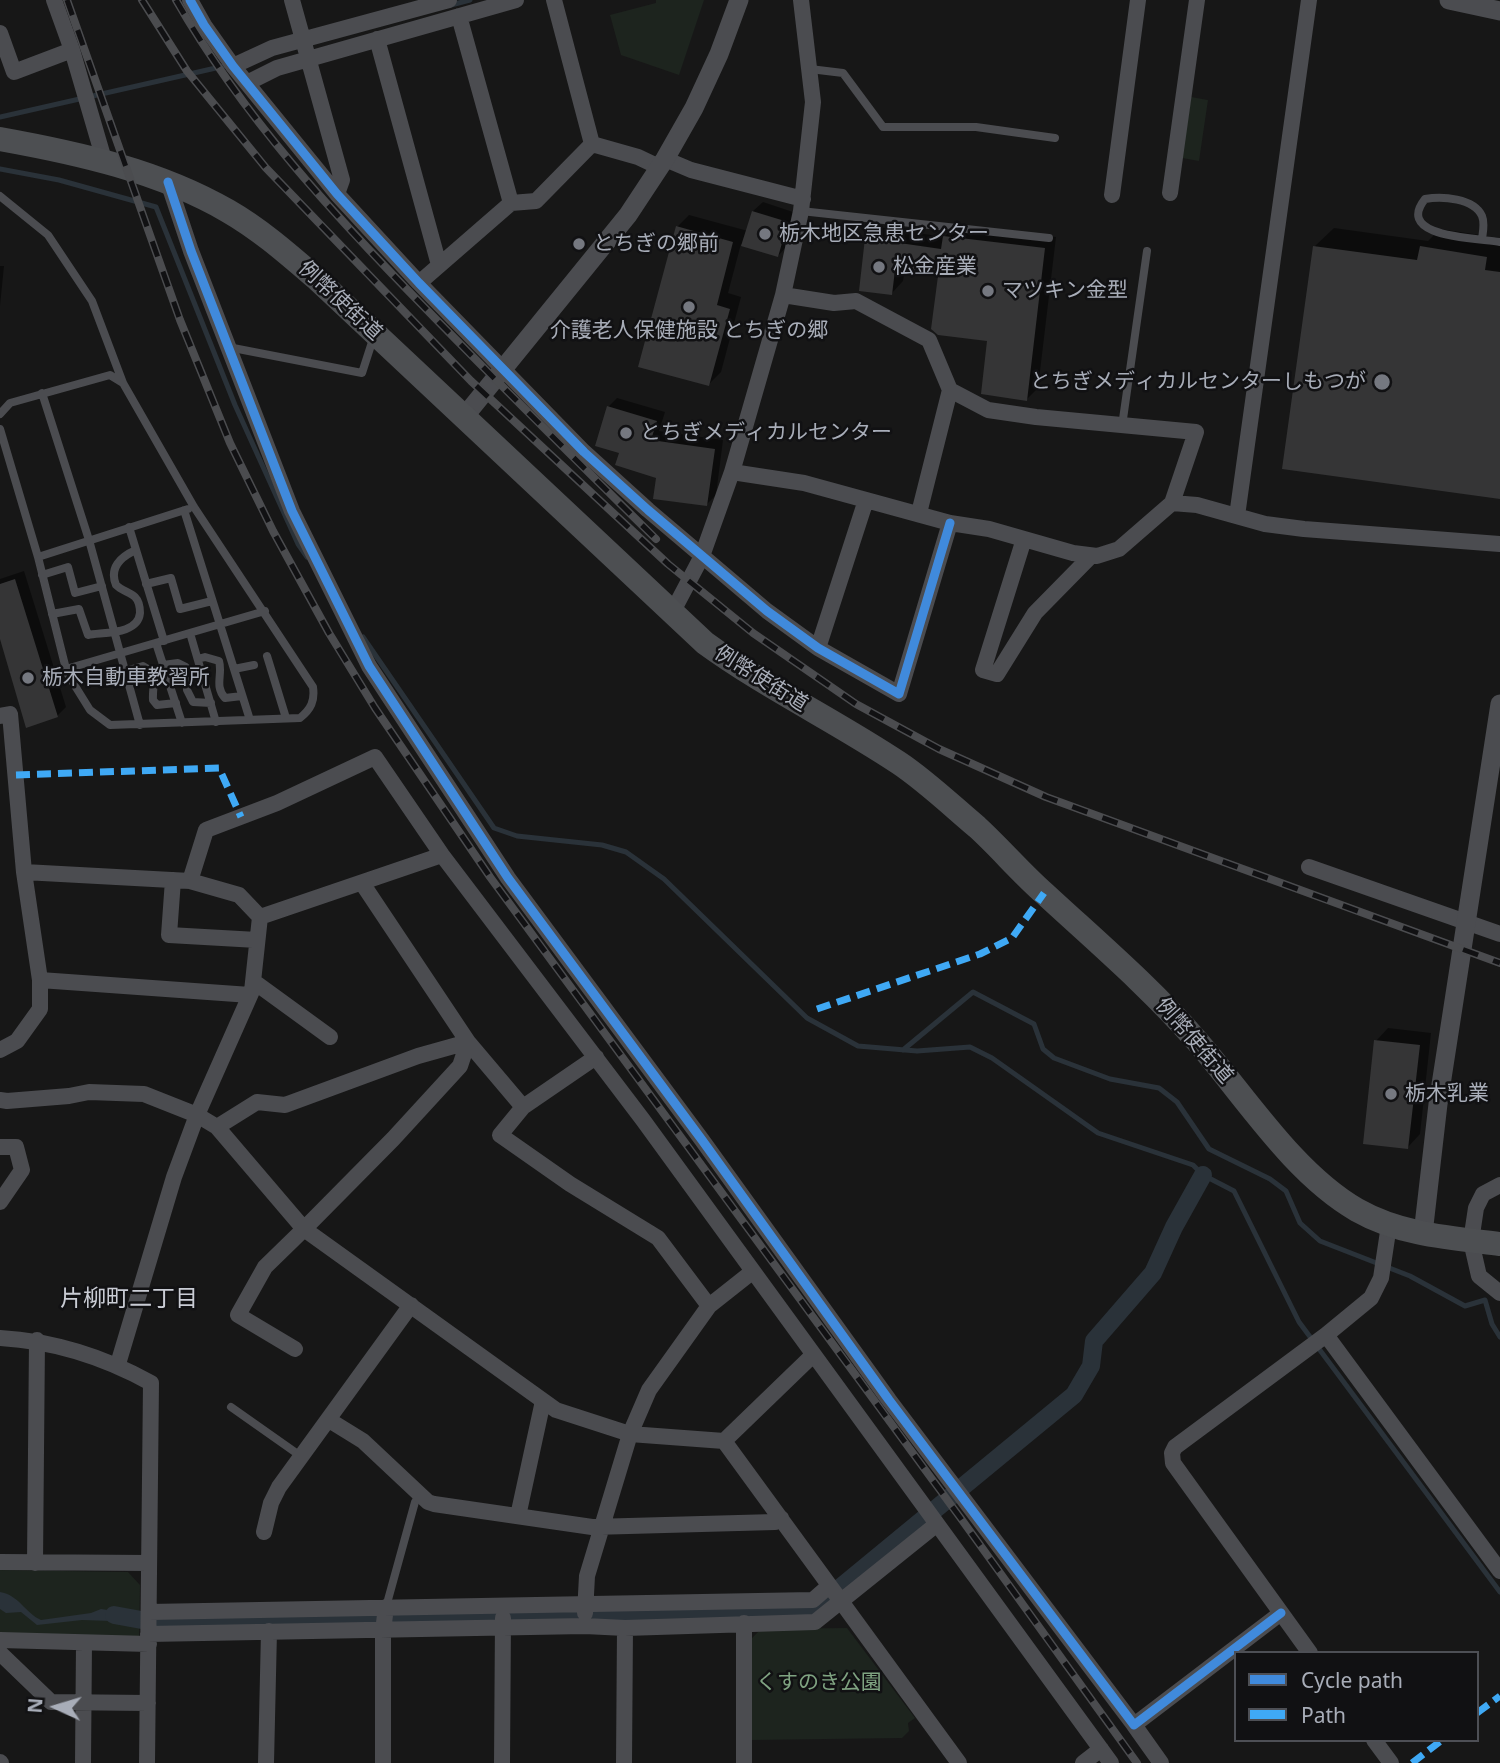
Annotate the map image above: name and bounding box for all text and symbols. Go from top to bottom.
place label: 栃木地区急患センター [779,221,989,247]
marker: 栃木地区急患センター [757,226,773,242]
place label: とちぎの郷前 [593,231,719,257]
marker: とちぎの郷前 [571,236,587,252]
place label: 松金産業 [893,254,977,280]
street label: 例幣使街道 [293,256,387,346]
marker: 松金産業 [871,259,887,275]
place label: マツキン金型 [1002,278,1128,304]
marker: マツキン金型 [980,283,996,299]
marker: 介護老人保健施設 とちぎの郷 [681,299,697,315]
place label: 介護老人保健施設 とちぎの郷 [550,318,828,344]
place label: とちぎメディカルセンターしもつが [1030,369,1366,395]
marker: とちぎメディカルセンターしもつが [1372,372,1392,392]
place label: とちぎメディカルセンター [640,420,892,446]
marker: とちぎメディカルセンター [618,425,634,441]
street label: 例幣使街道 [710,640,812,718]
place label: 栃木自動車教習所 [42,665,210,691]
marker: 栃木自動車教習所 [20,670,36,686]
street label: 例幣使街道 [1150,993,1238,1089]
place label: 栃木乳業 [1405,1081,1489,1107]
marker: 栃木乳業 [1383,1086,1399,1102]
district label: 片柳町二丁目 [60,1285,198,1313]
legend [1234,1651,1479,1742]
text: Cycle path [1301,1666,1403,1694]
park label: くすのき公園 [756,1670,882,1696]
north arrow [21,1672,91,1742]
text: N [22,1697,49,1714]
text: Path [1301,1701,1346,1729]

